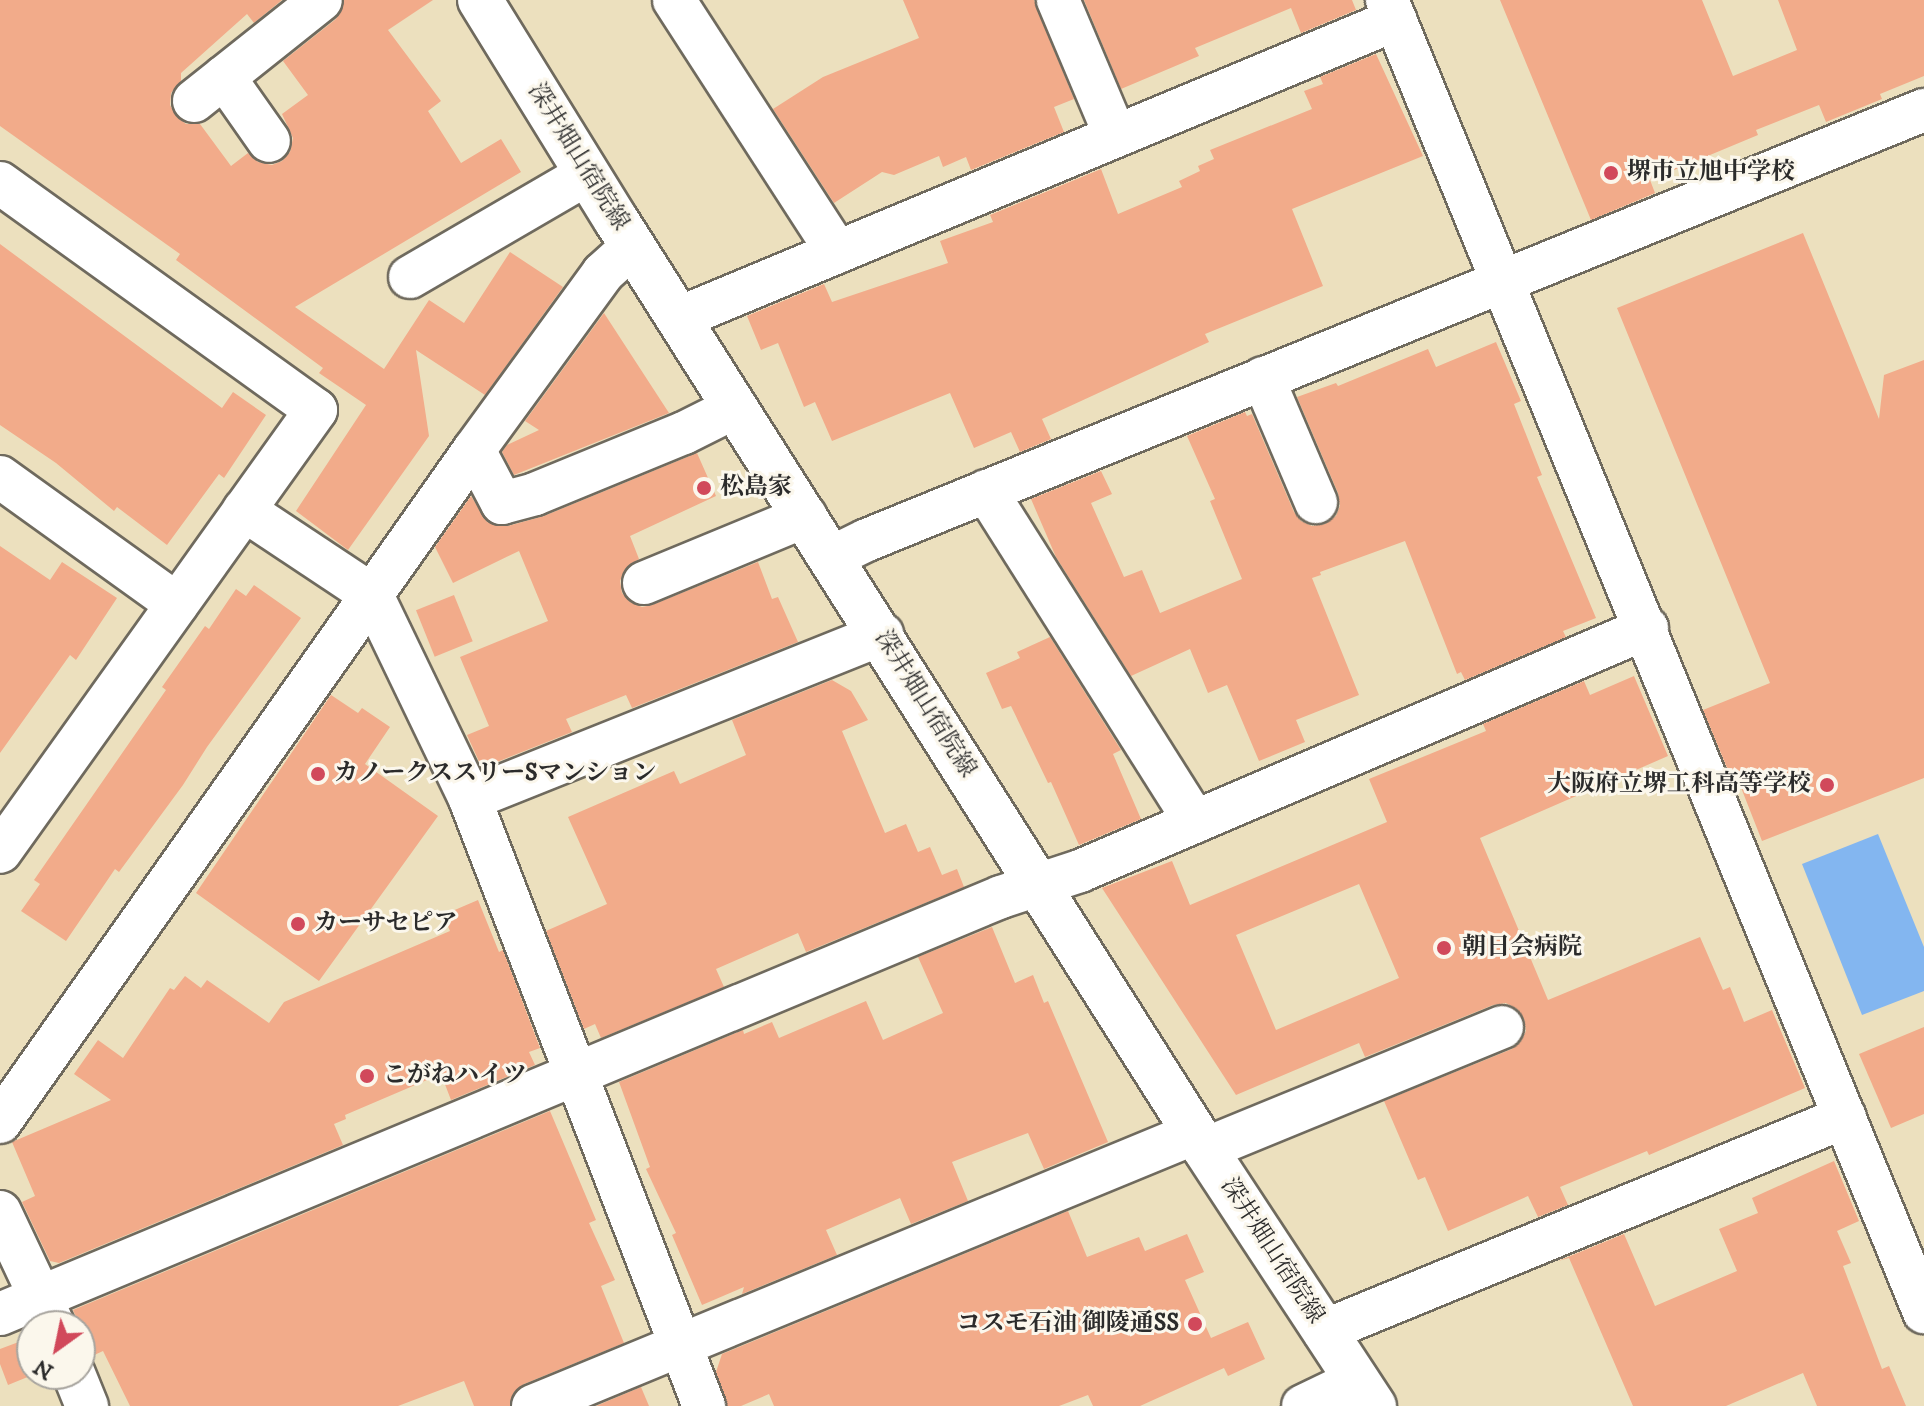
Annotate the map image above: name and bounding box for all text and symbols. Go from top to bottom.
street label: 深井畑山宿院線 [521,78,635,236]
place label: 堺市立旭中学校 [1627,159,1795,187]
marker: 堺市立旭中学校 [1602,164,1620,182]
place label: 松島家 [720,474,792,502]
marker: 松島家 [695,479,713,497]
street label: 深井畑山宿院線 [868,625,982,783]
place label: カノークススリーSマンション [334,760,658,788]
marker: カノークススリーSマンション [309,765,327,783]
place label: 大阪府立堺工科高等学校 [1547,771,1811,799]
marker: 大阪府立堺工科高等学校 [1818,776,1836,794]
place label: カーサセピア [314,910,458,938]
marker: カーサセピア [289,915,307,933]
place label: 朝日会病院 [1462,934,1582,962]
marker: 朝日会病院 [1433,937,1455,959]
place label: こがねハイツ [383,1062,527,1090]
marker: こがねハイツ [358,1067,376,1085]
street label: 深井畑山宿院線 [1214,1173,1330,1329]
north arrow [16,1310,96,1390]
place label: コスモ石油 御陵通SS [957,1310,1179,1338]
marker: コスモ石油 御陵通SS [1186,1315,1204,1333]
text: N [29,1353,59,1385]

